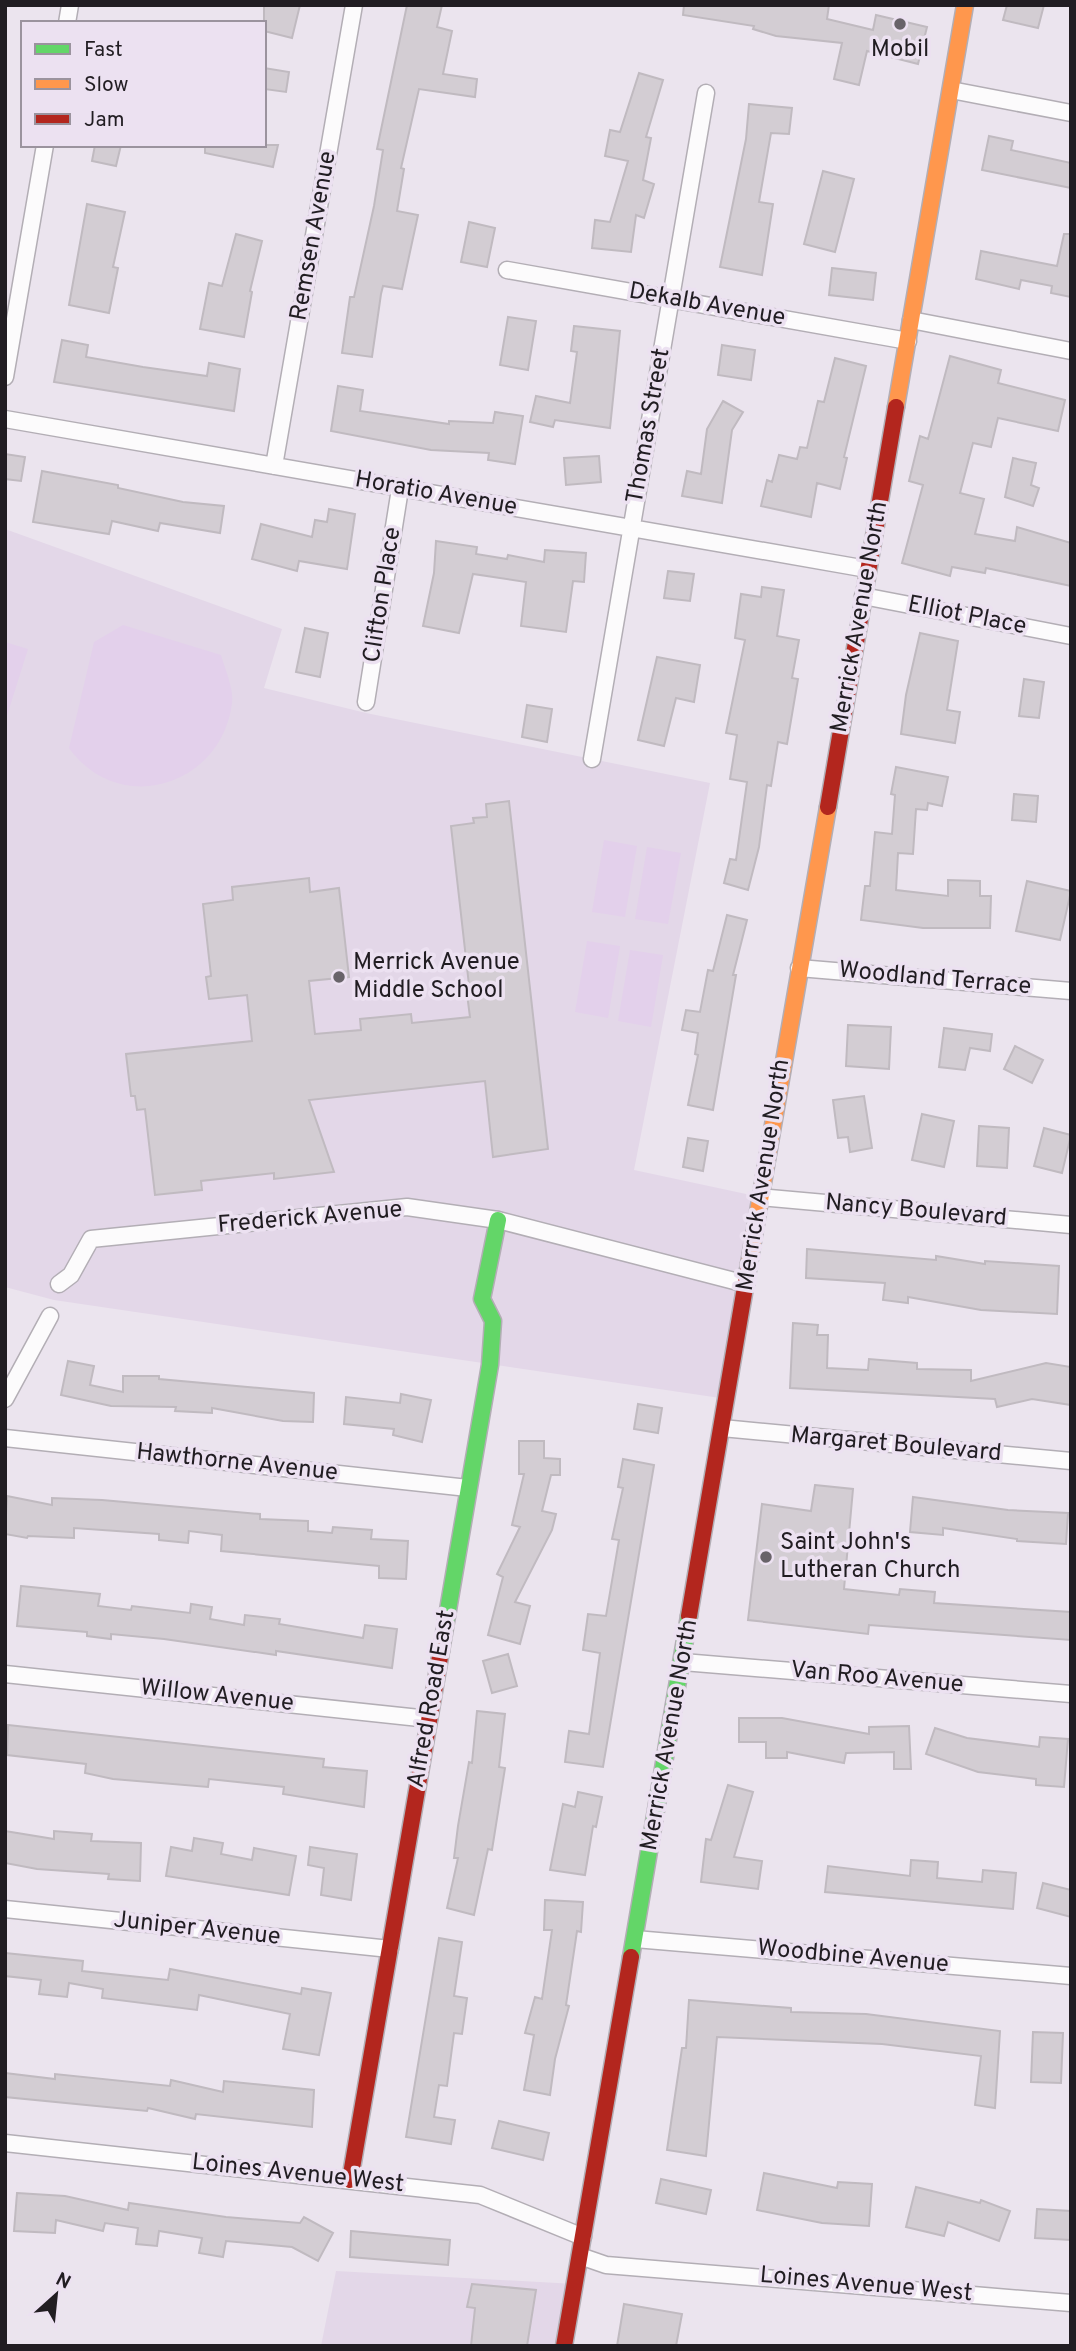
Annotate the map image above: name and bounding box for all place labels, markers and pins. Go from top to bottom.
marker: Mobil [892,16,908,32]
place label: Mobil [871,35,929,65]
place label: Merrick Avenue Middle School [353,948,520,1006]
marker: Merrick Avenue Middle School [331,969,347,985]
place label: Saint John's Lutheran Church [780,1528,960,1586]
marker: Saint John's Lutheran Church [758,1549,774,1565]

